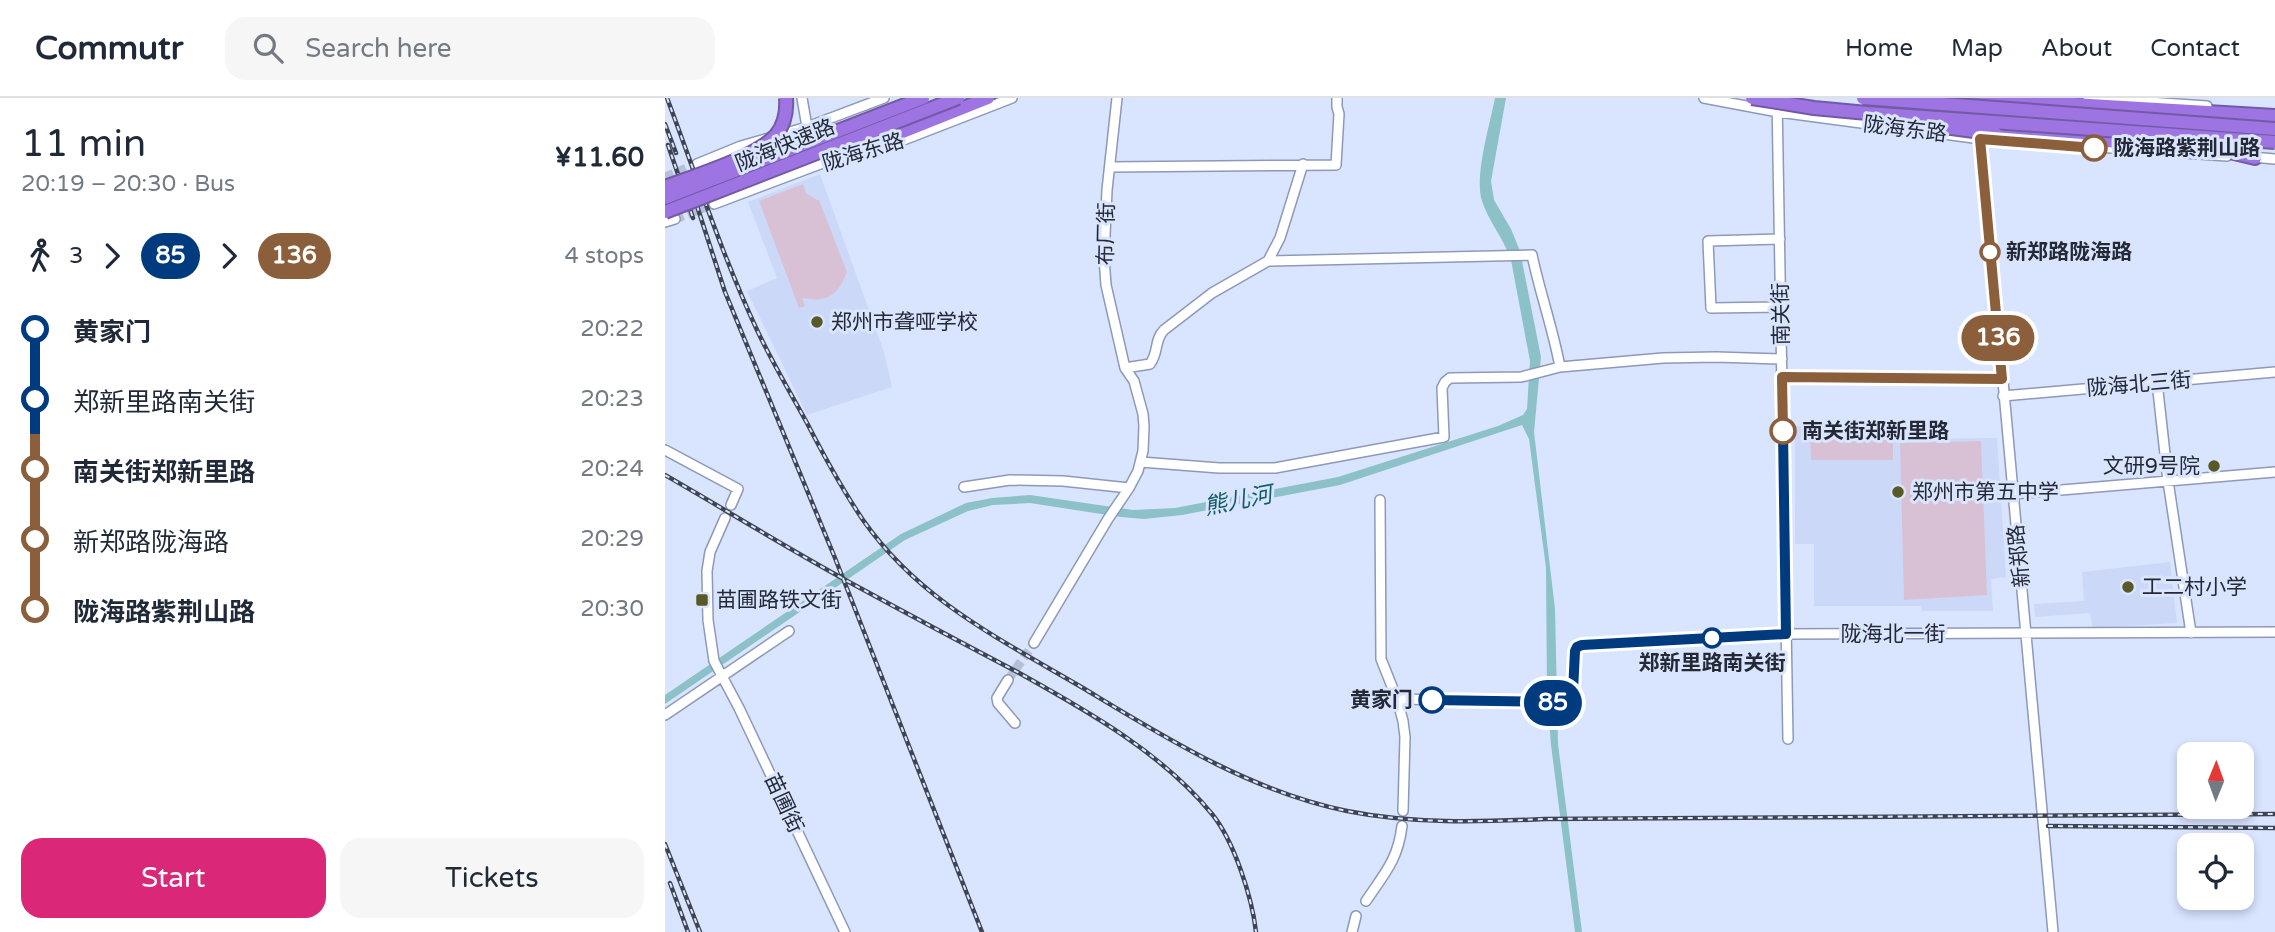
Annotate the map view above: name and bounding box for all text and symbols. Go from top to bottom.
search box [225,17,715,80]
text: Commutr [35,29,183,68]
icon: search [249,29,287,67]
text: Search here [305,33,451,64]
text: Home [1845,34,1913,63]
text: Map [1951,34,2003,63]
text: About [2041,34,2112,63]
text: Contact [2150,34,2240,63]
street label: 陇海东路 [1862,112,1948,147]
street label: 陇海快速路 [732,114,839,177]
text: 11 min [21,121,146,167]
street label: 陇海东路 [819,128,907,177]
marker: 陇海路紫荆山路 [2081,135,2107,161]
place label: 陇海路紫荆山路 [2113,136,2260,161]
text: ¥11.60 [555,142,644,173]
text: 20:19 – 20:30 · Bus [21,170,235,198]
street label: 布厂街 [1093,202,1120,266]
icon: walk [21,237,59,275]
icon: forward [93,237,131,275]
icon: forward [210,237,248,275]
place label: 新郑路陇海路 [2006,240,2132,265]
text: 85 [155,241,186,270]
text: 136 [272,241,317,270]
text: 3 [69,242,83,270]
text: 4 stops [564,242,644,270]
marker: 新郑路陇海路 [1980,242,2000,262]
street label: 南关街 [1768,282,1795,346]
place label: 郑州市聋哑学校 [831,310,978,335]
marker: 郑州市聋哑学校 [809,314,825,330]
text: 20:22 [580,315,644,343]
line badge: 136 [1958,315,2038,361]
text: 黄家门 [73,317,151,348]
text: 136 [1975,323,2021,352]
street label: 陇海北三街 [2086,367,2192,402]
text: 20:23 [580,385,644,413]
text: 郑新里路南关街 [73,387,255,418]
marker: 南关街郑新里路 [1770,418,1796,444]
place label: 南关街郑新里路 [1802,419,1949,444]
place label: 文研9号院 [2103,454,2200,479]
text: 20:24 [580,455,644,483]
text: 南关街郑新里路 [73,457,255,488]
marker: 文研9号院 [2206,458,2222,474]
water label: 熊儿河 [1202,480,1279,521]
place label: 郑州市第五中学 [1912,480,2059,505]
marker: 郑州市第五中学 [1890,484,1906,500]
street label: 新郑路 [2004,523,2035,589]
text: 20:29 [580,525,644,553]
text: 新郑路陇海路 [73,527,229,558]
place label: 工二村小学 [2142,575,2247,600]
marker: 工二村小学 [2120,579,2136,595]
place label: 苗圃路铁文街 [716,588,842,613]
marker: 苗圃路铁文街 [694,592,710,608]
text: 20:30 [580,595,644,623]
text: 陇海路紫荆山路 [73,597,255,628]
street label: 陇海北一街 [1841,622,1946,647]
marker: 郑新里路南关街 [1702,628,1722,648]
place label: 郑新里路南关街 [1639,651,1786,676]
line badge: 85 [1521,680,1585,726]
marker: 黄家门 [1419,687,1445,713]
place label: 黄家门 [1350,688,1413,713]
text: 85 [1538,688,1568,717]
north arrow [2177,742,2254,819]
map controls [2177,742,2254,910]
street label: 苗圃街 [759,769,808,837]
button: locate [2177,833,2254,910]
button: Start [21,838,326,918]
button: Tickets [340,838,644,918]

